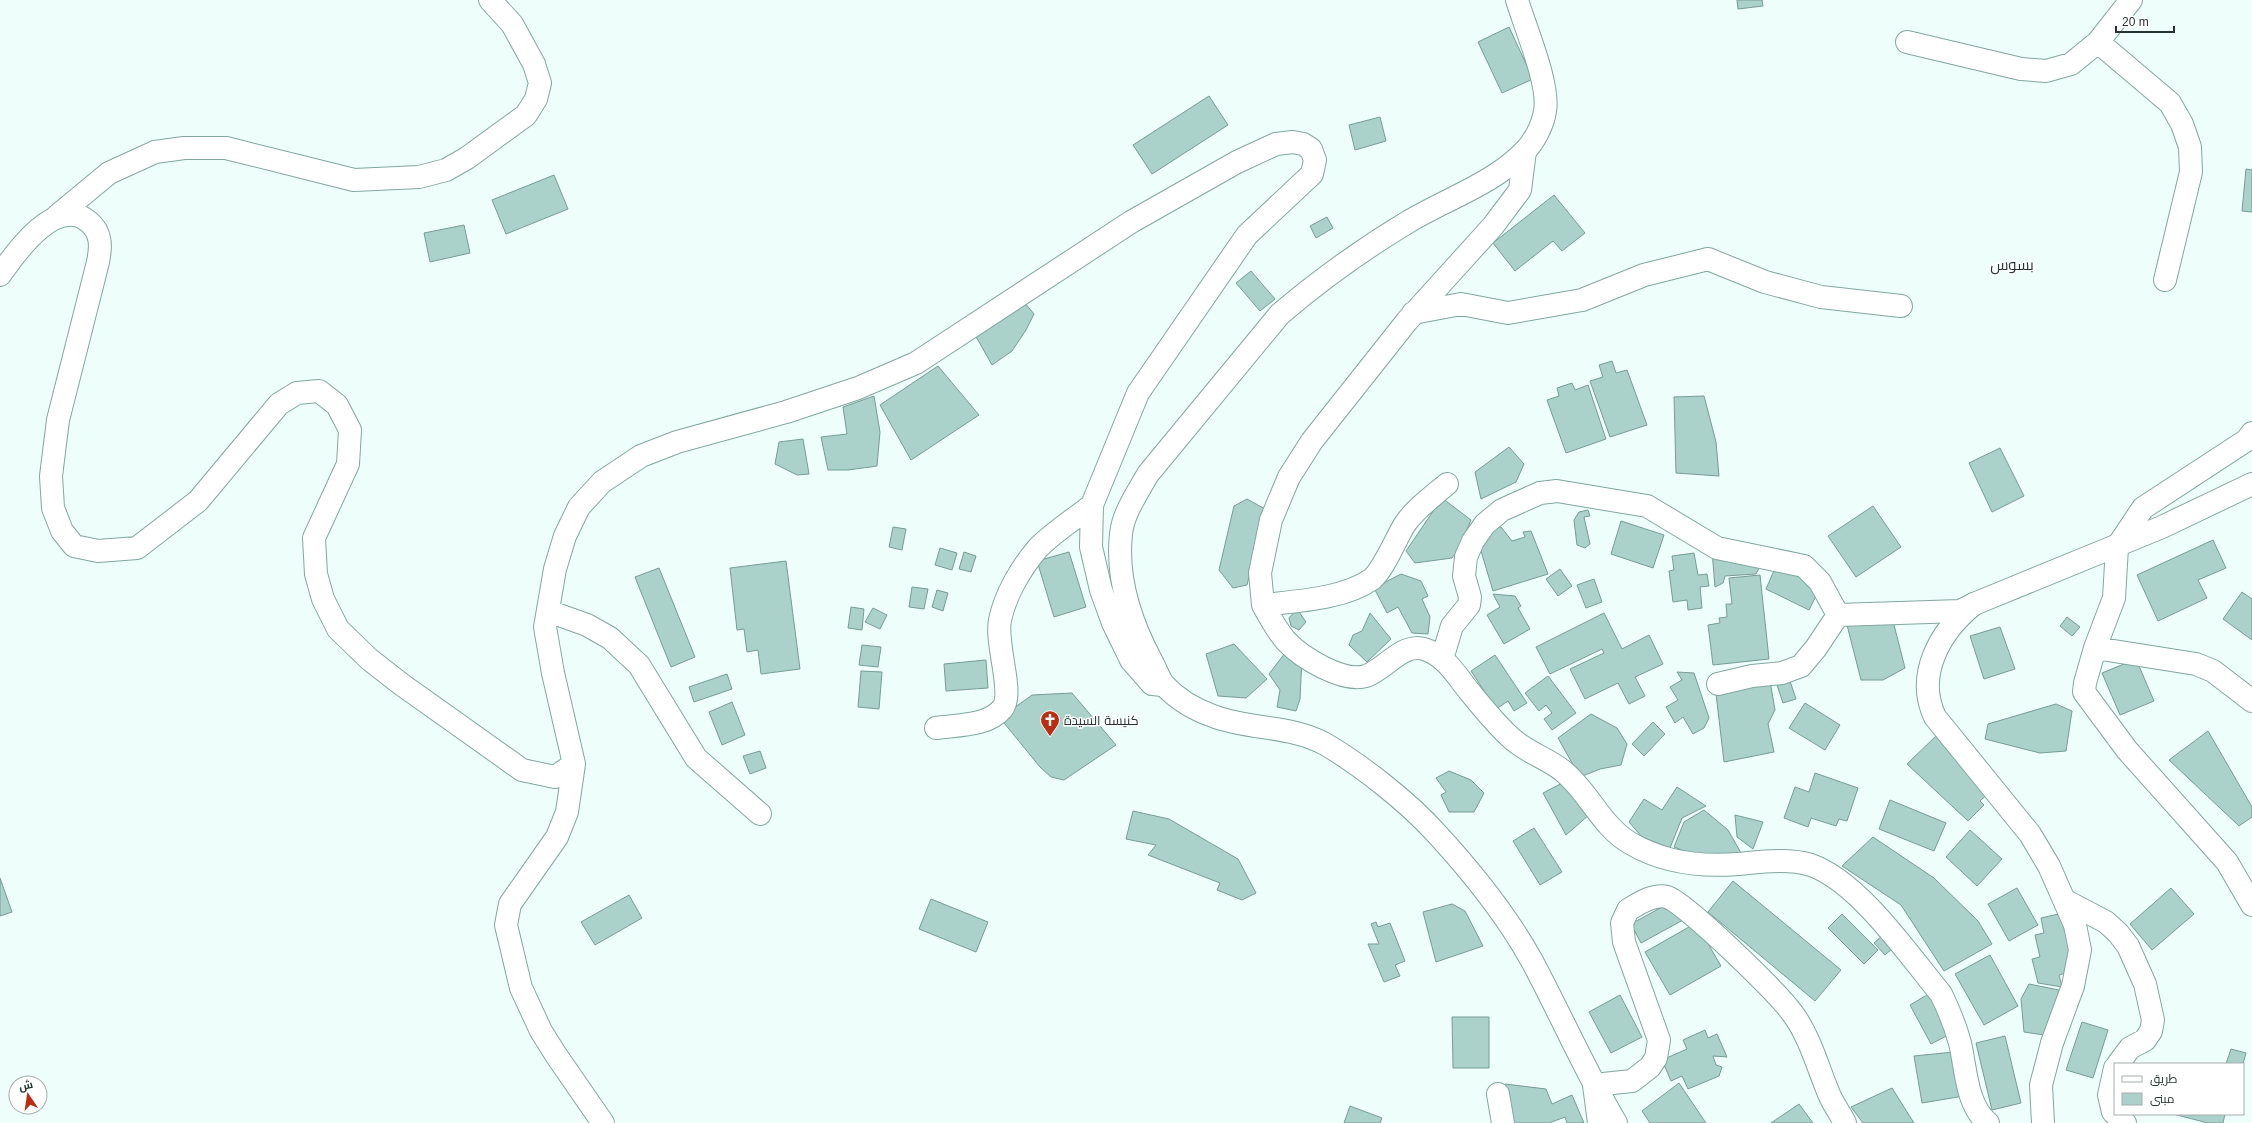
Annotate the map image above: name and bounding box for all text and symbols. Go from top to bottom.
scale bar [2116,8,2174,34]
text: 20 m [2122,15,2149,29]
district label: بسوس [1990,256,2034,275]
church icon: كنيسة السيدة [1039,709,1061,737]
place label: كنيسة السيدة [1064,713,1139,728]
legend [2114,1063,2244,1115]
text: طريق [2150,1072,2178,1086]
north arrow [8,1075,48,1115]
text: ش [18,1078,34,1094]
text: مبنى [2150,1092,2175,1106]

